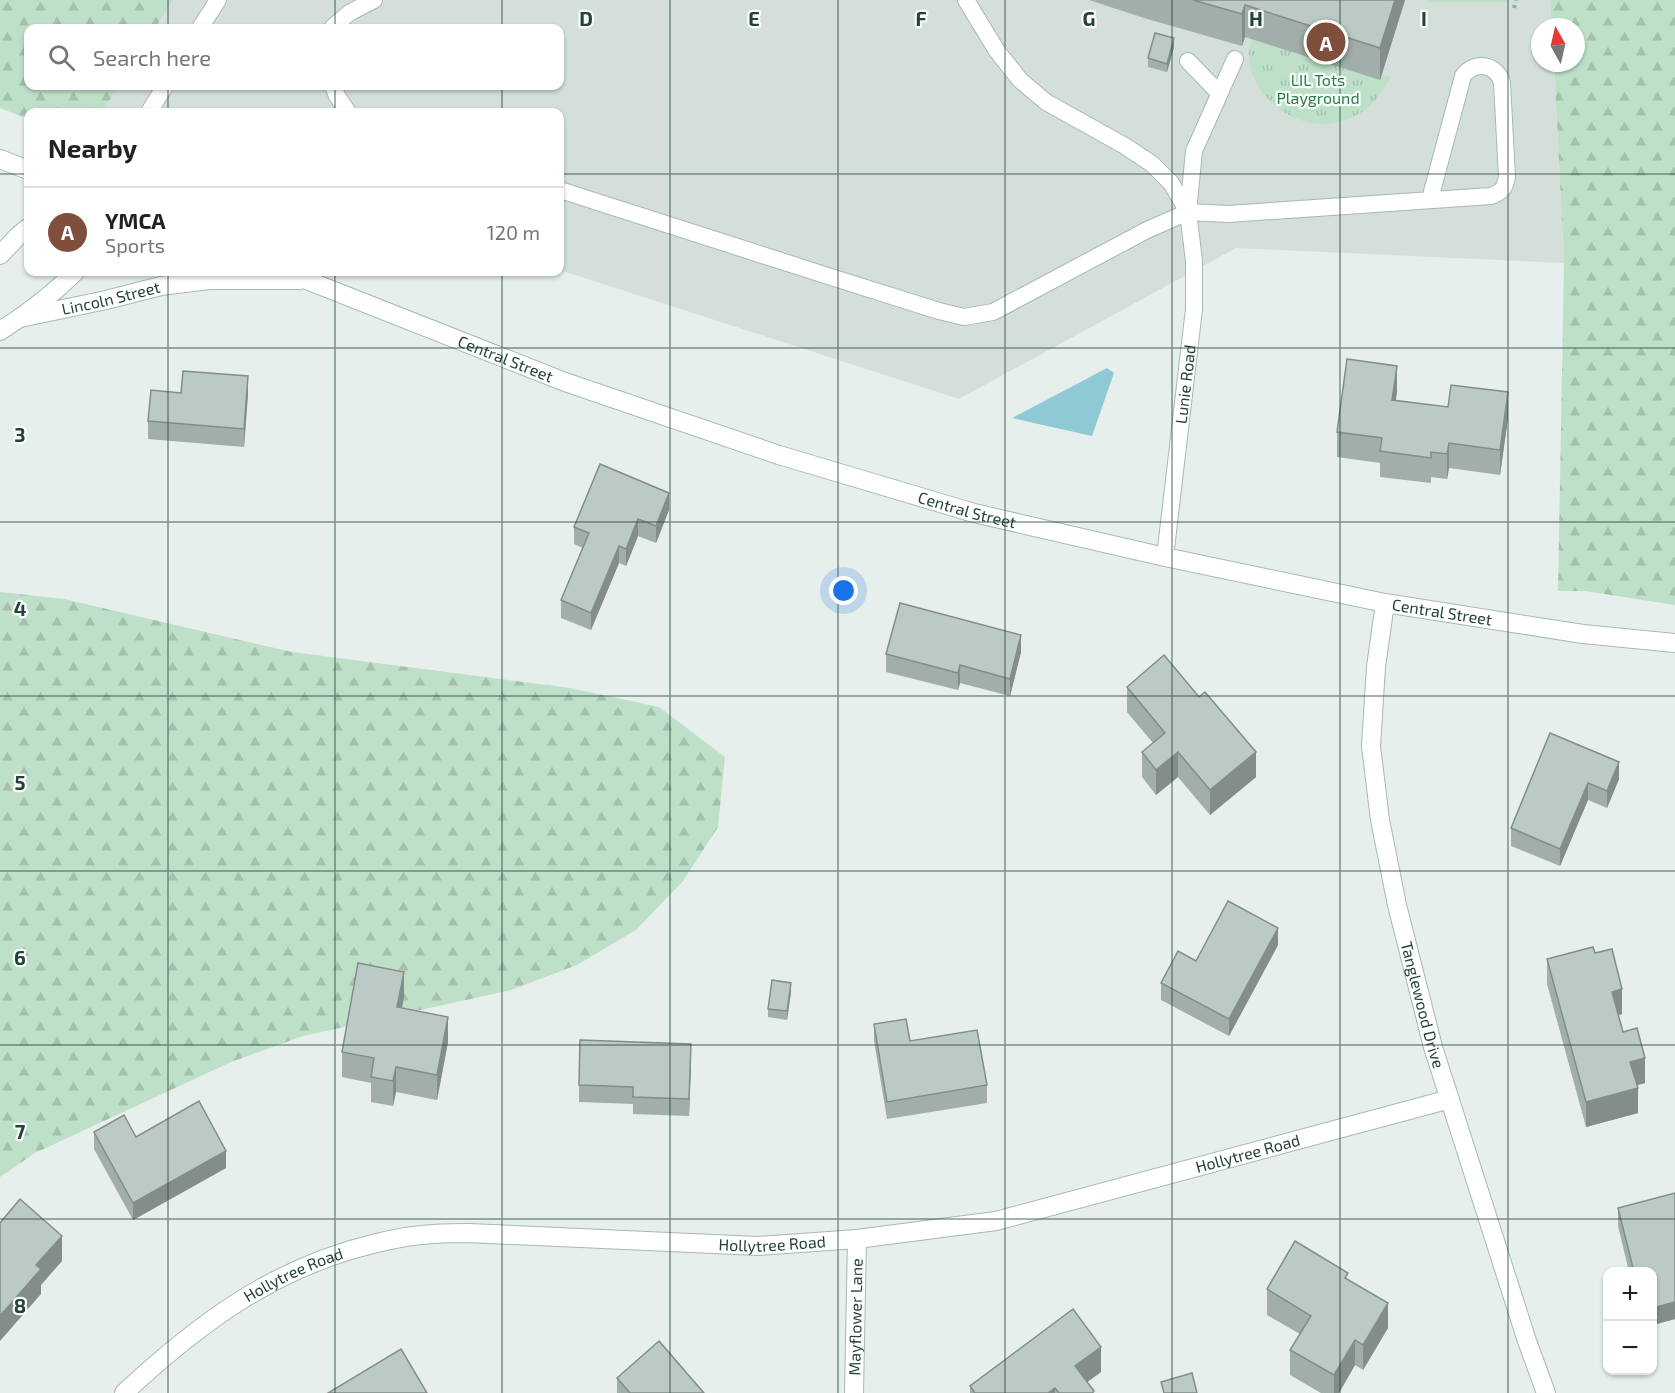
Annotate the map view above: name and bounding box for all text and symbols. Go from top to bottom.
text: D [579,6,593,30]
text: E [748,6,760,30]
text: F [915,6,927,30]
text: G [1083,6,1095,30]
text: H [1249,6,1263,30]
text: I [1421,6,1427,30]
north arrow [1531,18,1585,72]
pin: A [1306,20,1346,64]
search box [24,24,564,90]
icon: search [45,41,78,74]
text: Search here [93,44,211,70]
park label: LIL Tots Playground [1276,70,1360,107]
text: Nearby [48,132,137,163]
text: YMCA [105,207,166,233]
text: A [61,220,74,244]
text: 120 m [487,220,540,244]
text: Sports [105,233,165,257]
street label: Lincoln Street [60,277,162,318]
street label: Central Street [455,331,556,385]
street label: Lunie Road [1171,343,1199,425]
text: 3 [14,422,26,446]
street label: Central Street [916,487,1018,531]
your location [829,576,858,605]
street label: Central Street [1391,594,1493,629]
text: 4 [14,596,27,620]
text: 5 [14,770,26,794]
street label: Tanglewood Drive [1398,939,1449,1070]
text: 6 [14,945,26,969]
text: 7 [15,1119,26,1143]
street label: Hollytree Road [1193,1130,1302,1176]
street label: Hollytree Road [718,1231,826,1255]
street label: Hollytree Road [240,1243,345,1305]
street label: Mayflower Lane [844,1258,866,1376]
map controls [1603,1267,1657,1375]
button: + [1603,1267,1657,1321]
text: 8 [14,1293,26,1317]
button: − [1603,1321,1657,1375]

